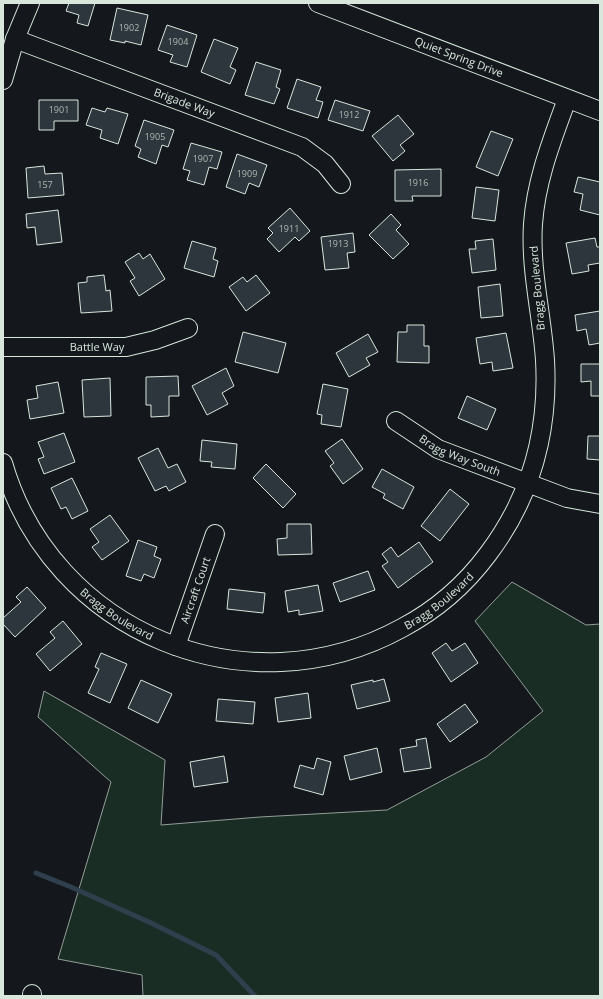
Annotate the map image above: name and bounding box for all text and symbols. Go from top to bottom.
house number: 1902 [119,21,139,34]
street label: Quiet Spring Drive [413,33,506,80]
house number: 1904 [168,35,188,48]
street label: Brigade Way [152,84,218,121]
house number: 1901 [49,103,69,116]
house number: 1912 [339,108,359,121]
house number: 1905 [145,130,165,143]
house number: 1907 [193,152,213,165]
house number: 1909 [237,167,257,180]
house number: 1916 [408,176,428,189]
house number: 157 [37,178,53,191]
house number: 1911 [279,222,299,235]
house number: 1913 [328,237,348,250]
street label: Bragg Boulevard [525,245,548,331]
street label: Battle Way [70,339,125,354]
street label: Bragg Way South [417,431,503,479]
street label: Aircraft Court [176,555,213,625]
street label: Bragg Boulevard [401,569,476,633]
street label: Bragg Boulevard [77,584,156,643]

